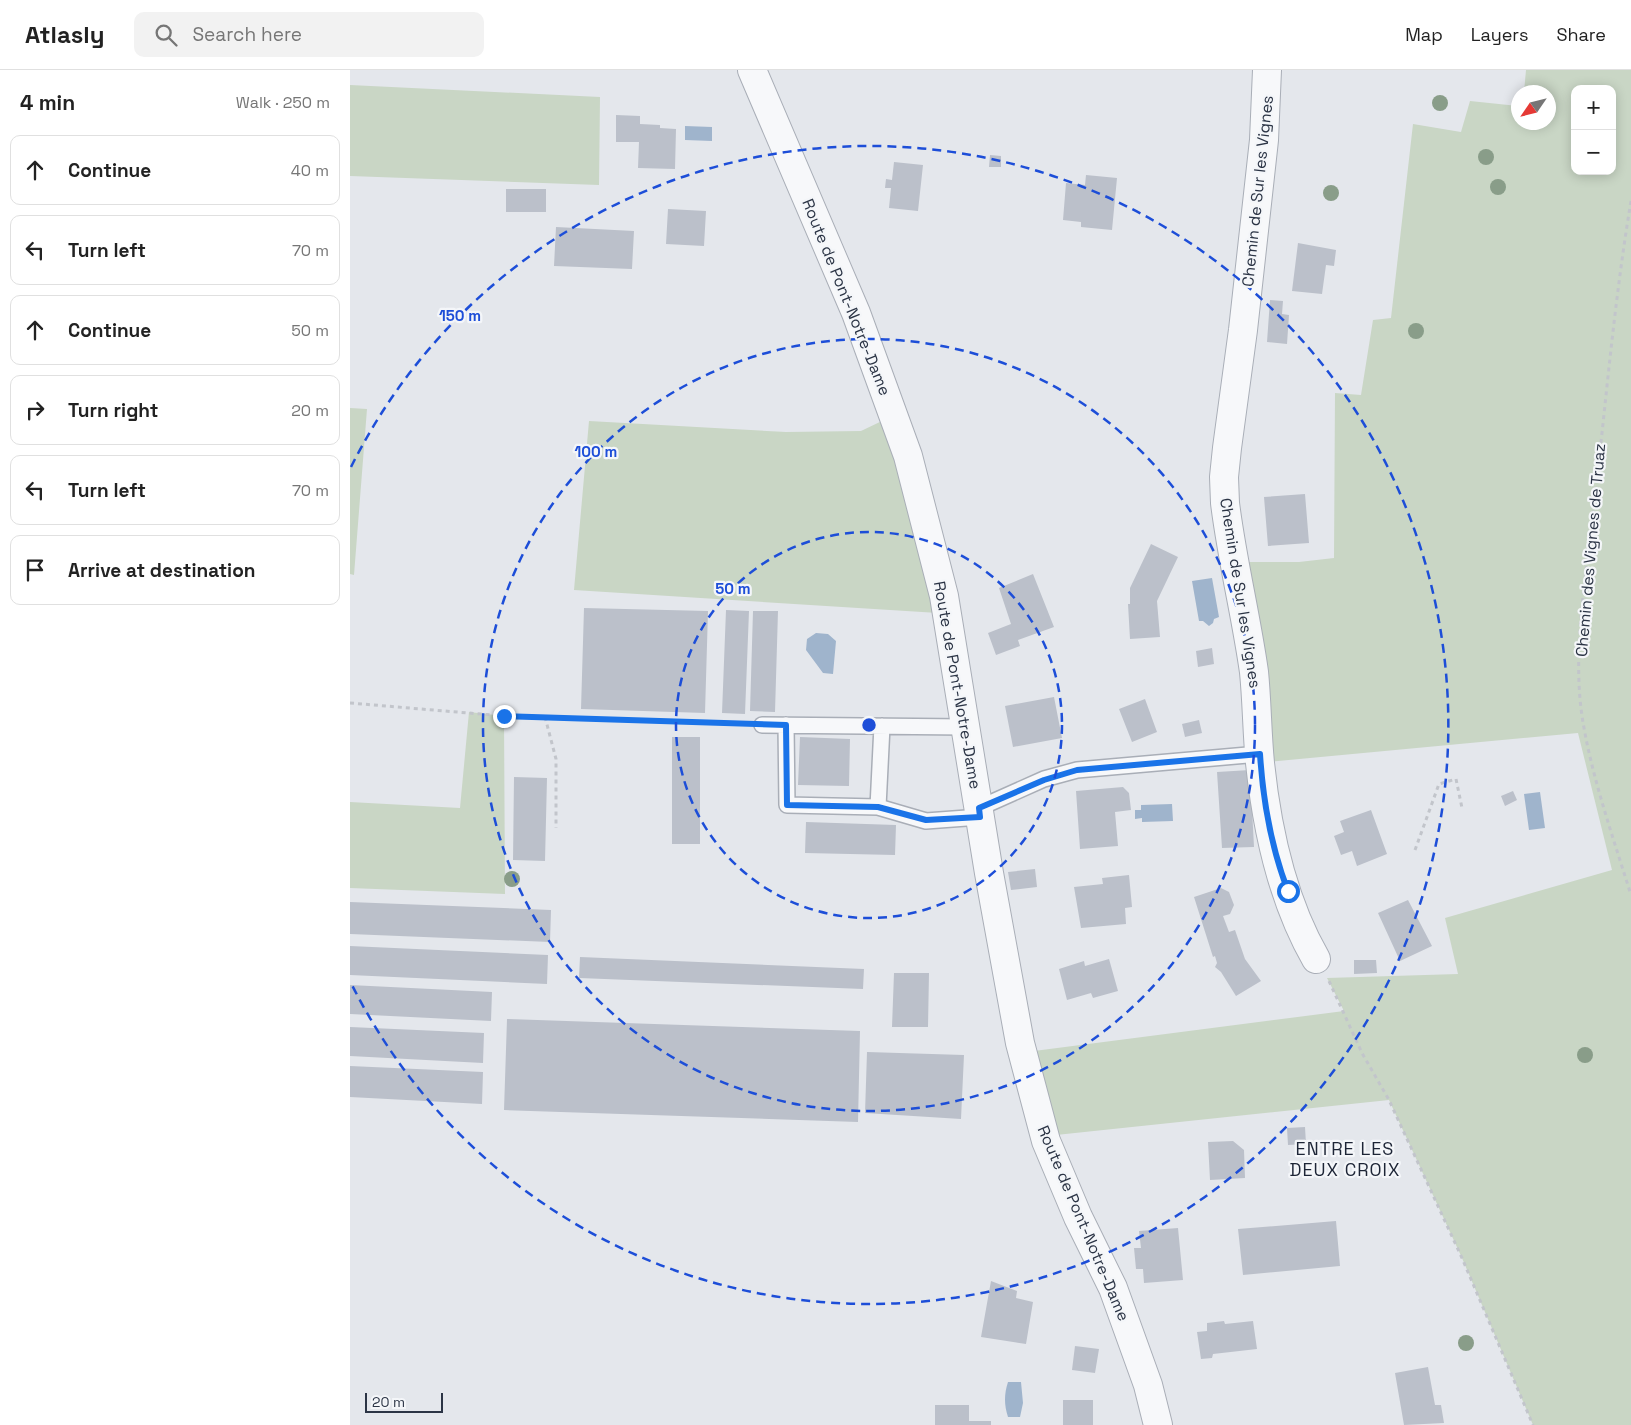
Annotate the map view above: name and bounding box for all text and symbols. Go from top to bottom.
search box [134,12,484,57]
text: Atlasly [25,19,104,50]
icon: search [152,21,180,49]
text: Search here [192,22,302,47]
text: Map [1405,23,1443,46]
text: Layers [1471,23,1528,46]
text: Share [1556,23,1606,46]
north arrow [1511,85,1556,130]
map controls [1571,85,1616,175]
button: + [1571,85,1616,130]
text: 4 min [20,89,75,116]
text: Walk · 250 m [236,92,330,113]
street label: Chemin de Sur les Vignes [1237,94,1278,288]
button: − [1571,130,1616,175]
icon: ahead [21,156,49,184]
text: Continue [68,158,151,183]
text: 40 m [291,160,329,181]
street label: Route de Pont-Notre-Dame [797,196,896,399]
icon: left [21,236,49,264]
text: Turn left [68,238,146,263]
text: 70 m [292,240,329,261]
text: 150 m [439,306,481,325]
icon: ahead [21,316,49,344]
text: Continue [68,318,151,343]
text: 50 m [291,320,329,341]
icon: right [21,396,49,424]
text: Turn right [68,398,158,423]
text: 20 m [291,400,329,421]
text: 100 m [575,442,617,461]
street label: Chemin des Vignes de Truaz [1571,442,1610,658]
icon: left [21,476,49,504]
text: Turn left [68,478,146,503]
text: 70 m [292,480,329,501]
street label: Chemin de Sur les Vignes [1215,496,1266,690]
icon: arrive [21,556,49,584]
text: Arrive at destination [68,558,256,583]
text: 50 m [715,579,751,598]
street label: Route de Pont-Notre-Dame [929,580,986,791]
route end [493,705,516,728]
centre of rings [860,716,878,734]
route start [1277,880,1300,903]
street label: Route de Pont-Notre-Dame [1033,1122,1134,1324]
district label: ENTRE LES DEUX CROIX [1290,1137,1401,1181]
scale bar [365,1390,442,1413]
text: 20 m [372,1393,405,1411]

